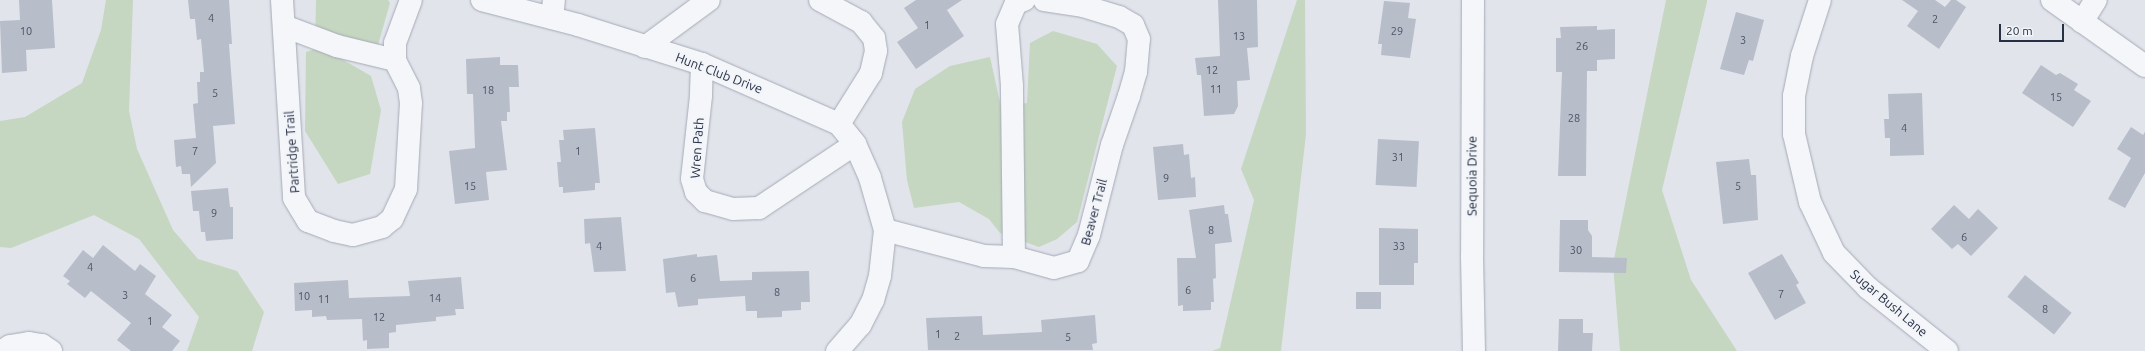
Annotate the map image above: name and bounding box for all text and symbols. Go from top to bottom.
house number: 4 [208,11,214,25]
house number: 2 [1932,12,1938,26]
scale bar [2001,16,2066,42]
house number: 1 [924,18,930,32]
house number: 10 [20,24,32,38]
house number: 29 [1391,24,1403,38]
text: 20 m [2006,24,2033,37]
house number: 13 [1233,29,1245,43]
house number: 3 [1740,33,1746,47]
house number: 26 [1576,39,1588,53]
street label: Hunt Club Drive [673,49,765,97]
house number: 12 [1206,63,1218,77]
house number: 11 [1210,82,1222,96]
house number: 18 [482,83,494,97]
house number: 5 [212,86,218,100]
house number: 15 [2050,90,2062,104]
street label: Partridge Trail [281,110,303,194]
house number: 28 [1568,111,1580,125]
street label: Wren Path [687,117,707,179]
house number: 4 [1901,121,1907,135]
street label: Sequoia Drive [1464,136,1480,216]
house number: 7 [192,144,198,158]
house number: 1 [575,144,581,158]
house number: 31 [1392,150,1404,164]
house number: 9 [1163,171,1169,185]
street label: Beaver Trail [1078,177,1110,247]
house number: 15 [464,179,476,193]
house number: 5 [1735,179,1741,193]
house number: 9 [211,206,217,220]
house number: 8 [1208,223,1214,237]
house number: 6 [1961,230,1967,244]
house number: 4 [596,239,602,253]
house number: 33 [1393,239,1405,253]
house number: 30 [1570,243,1582,257]
house number: 4 [87,260,93,274]
street label: Sugar Bush Lane [1847,266,1931,340]
house number: 6 [690,271,696,285]
house number: 6 [1185,283,1191,297]
house number: 8 [774,285,780,299]
house number: 7 [1778,287,1784,301]
house number: 3 [122,288,128,302]
house number: 10 [298,289,310,303]
house number: 14 [429,291,441,305]
house number: 11 [318,292,330,306]
house number: 8 [2042,302,2048,316]
house number: 12 [373,310,385,324]
house number: 1 [147,314,153,328]
house number: 1 [935,327,941,341]
house number: 2 [954,329,960,343]
house number: 5 [1065,330,1071,344]

